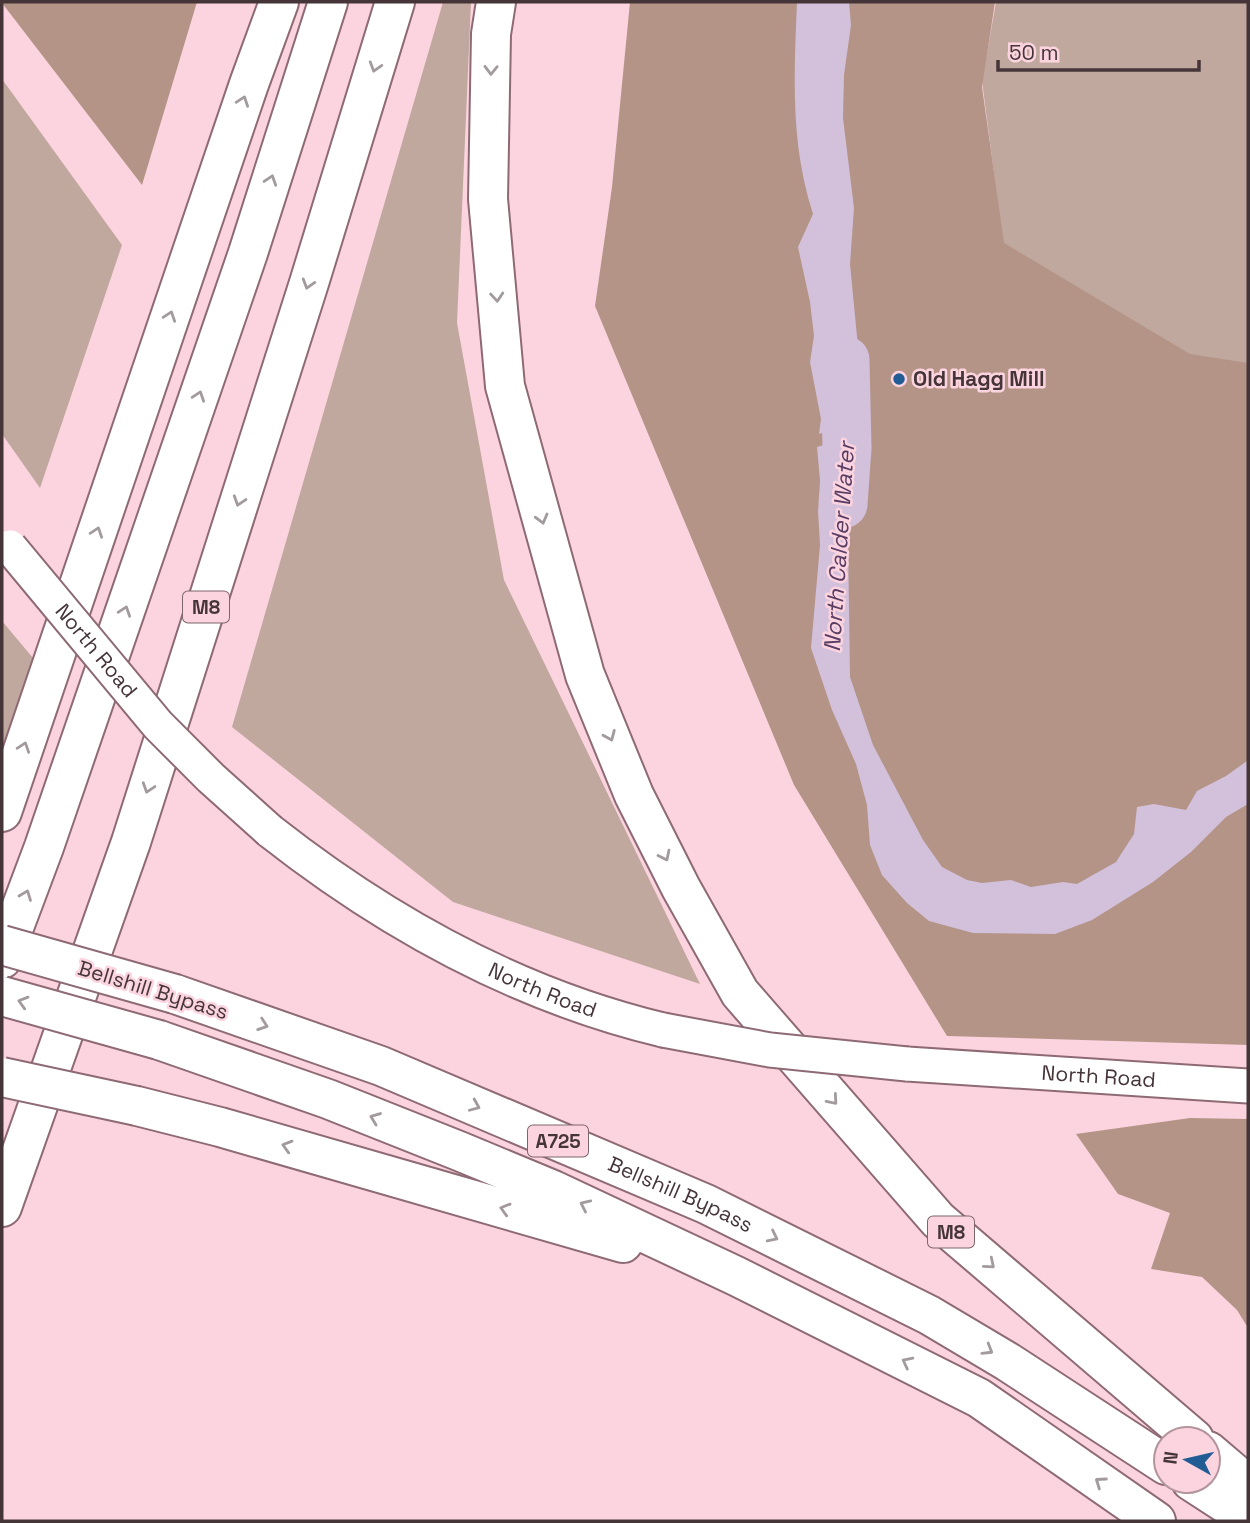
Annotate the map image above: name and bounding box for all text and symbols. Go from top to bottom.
scale bar [998,28,1199,72]
text: 50 m [1009,39,1059,66]
one-way arrow [369,61,384,73]
one-way arrow [483,64,498,75]
one-way arrow [235,95,249,107]
one-way arrow [263,175,278,187]
one-way arrow [302,278,317,290]
one-way arrow [489,292,504,303]
one-way arrow [162,311,176,323]
place label: Old Hagg Mill [913,365,1045,392]
marker: Old Hagg Mill [891,371,907,387]
one-way arrow [191,390,205,403]
water label: North Calder Water [817,439,861,653]
one-way arrow [233,495,248,507]
one-way arrow [534,513,548,525]
one-way arrow [89,526,103,538]
road number: M8 [183,592,229,622]
street label: North Road [50,598,144,703]
one-way arrow [117,606,131,618]
one-way arrow [601,729,615,741]
one-way arrow [16,741,30,754]
one-way arrow [142,781,156,794]
one-way arrow [656,849,670,861]
one-way arrow [17,890,31,902]
street label: Bellshill Bypass [75,954,232,1025]
street label: North Road [484,956,600,1023]
one-way arrow [17,995,29,1010]
one-way arrow [256,1017,268,1031]
street label: North Road [1041,1059,1157,1093]
one-way arrow [825,1092,837,1105]
one-way arrow [468,1098,481,1112]
one-way arrow [370,1112,382,1126]
road number: A725 [528,1126,588,1156]
one-way arrow [281,1140,293,1154]
street label: Bellshill Bypass [604,1150,758,1238]
one-way arrow [580,1199,592,1213]
one-way arrow [500,1203,512,1218]
road number: M8 [928,1216,974,1248]
one-way arrow [766,1229,778,1243]
one-way arrow [982,1256,994,1269]
one-way arrow [980,1342,993,1355]
one-way arrow [902,1356,914,1370]
north arrow [1152,1425,1222,1495]
text: N [1157,1450,1184,1466]
one-way arrow [1095,1478,1108,1490]

